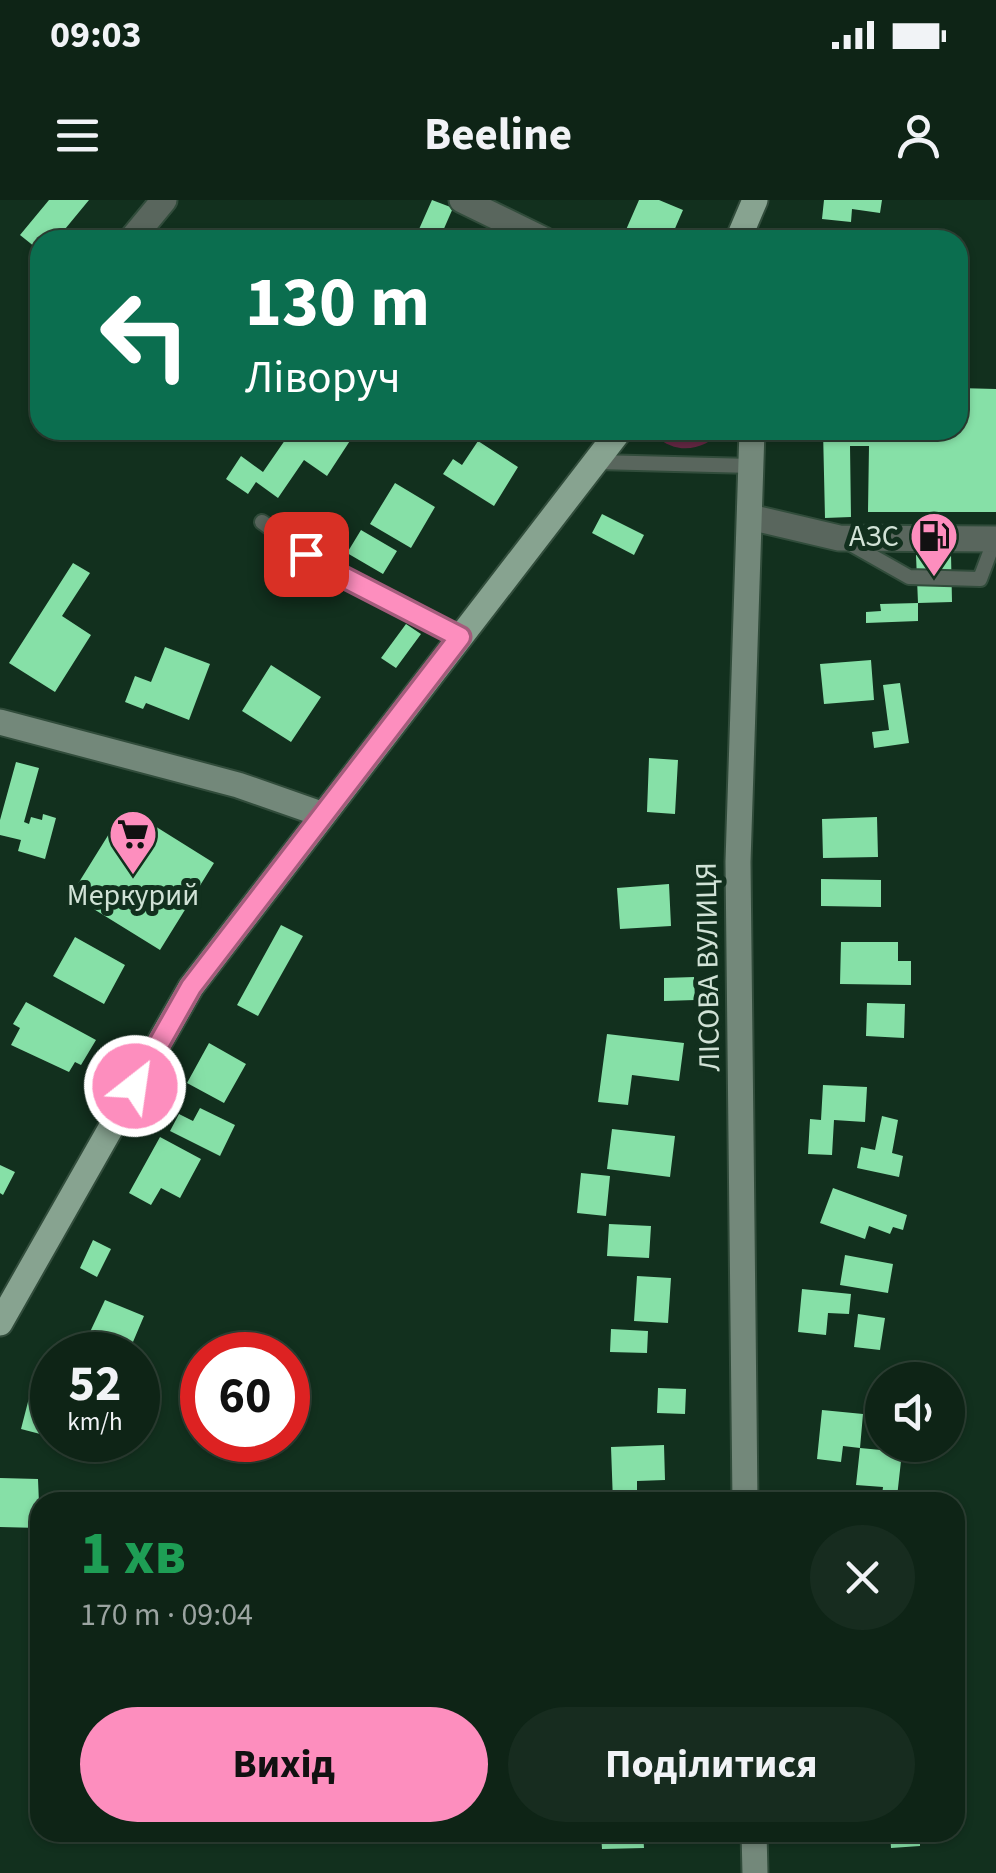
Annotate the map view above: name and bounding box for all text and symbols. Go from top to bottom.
text: 09:03 [50,8,142,62]
text: Beeline [424,103,572,167]
icon: menu [50,108,105,163]
icon: person [891,108,946,163]
text: 130 m [245,253,430,353]
icon: left [80,270,210,400]
text: Ліворуч [245,346,401,410]
fuel station icon: АЗС [908,510,960,578]
pin [264,512,349,597]
place label: АЗС [849,515,899,558]
icon: arrive [279,527,334,582]
supermarket icon: Меркурий [107,808,159,876]
street label: ЛІСОВА ВУЛИЦЯ [685,862,731,1072]
place label: Меркурий [67,874,199,917]
position arrow [83,1034,187,1138]
speed limit sign: 60 [180,1332,310,1462]
text: 52 [69,1349,121,1420]
map controls [865,1362,965,1462]
button: sound [865,1362,965,1462]
text: km/h [67,1404,123,1440]
text: 1 хв [80,1512,186,1597]
button: close [810,1525,915,1630]
text: 170 m · 09:04 [80,1592,253,1638]
button: Вихід [80,1707,488,1822]
button: Поділитися [508,1707,915,1822]

